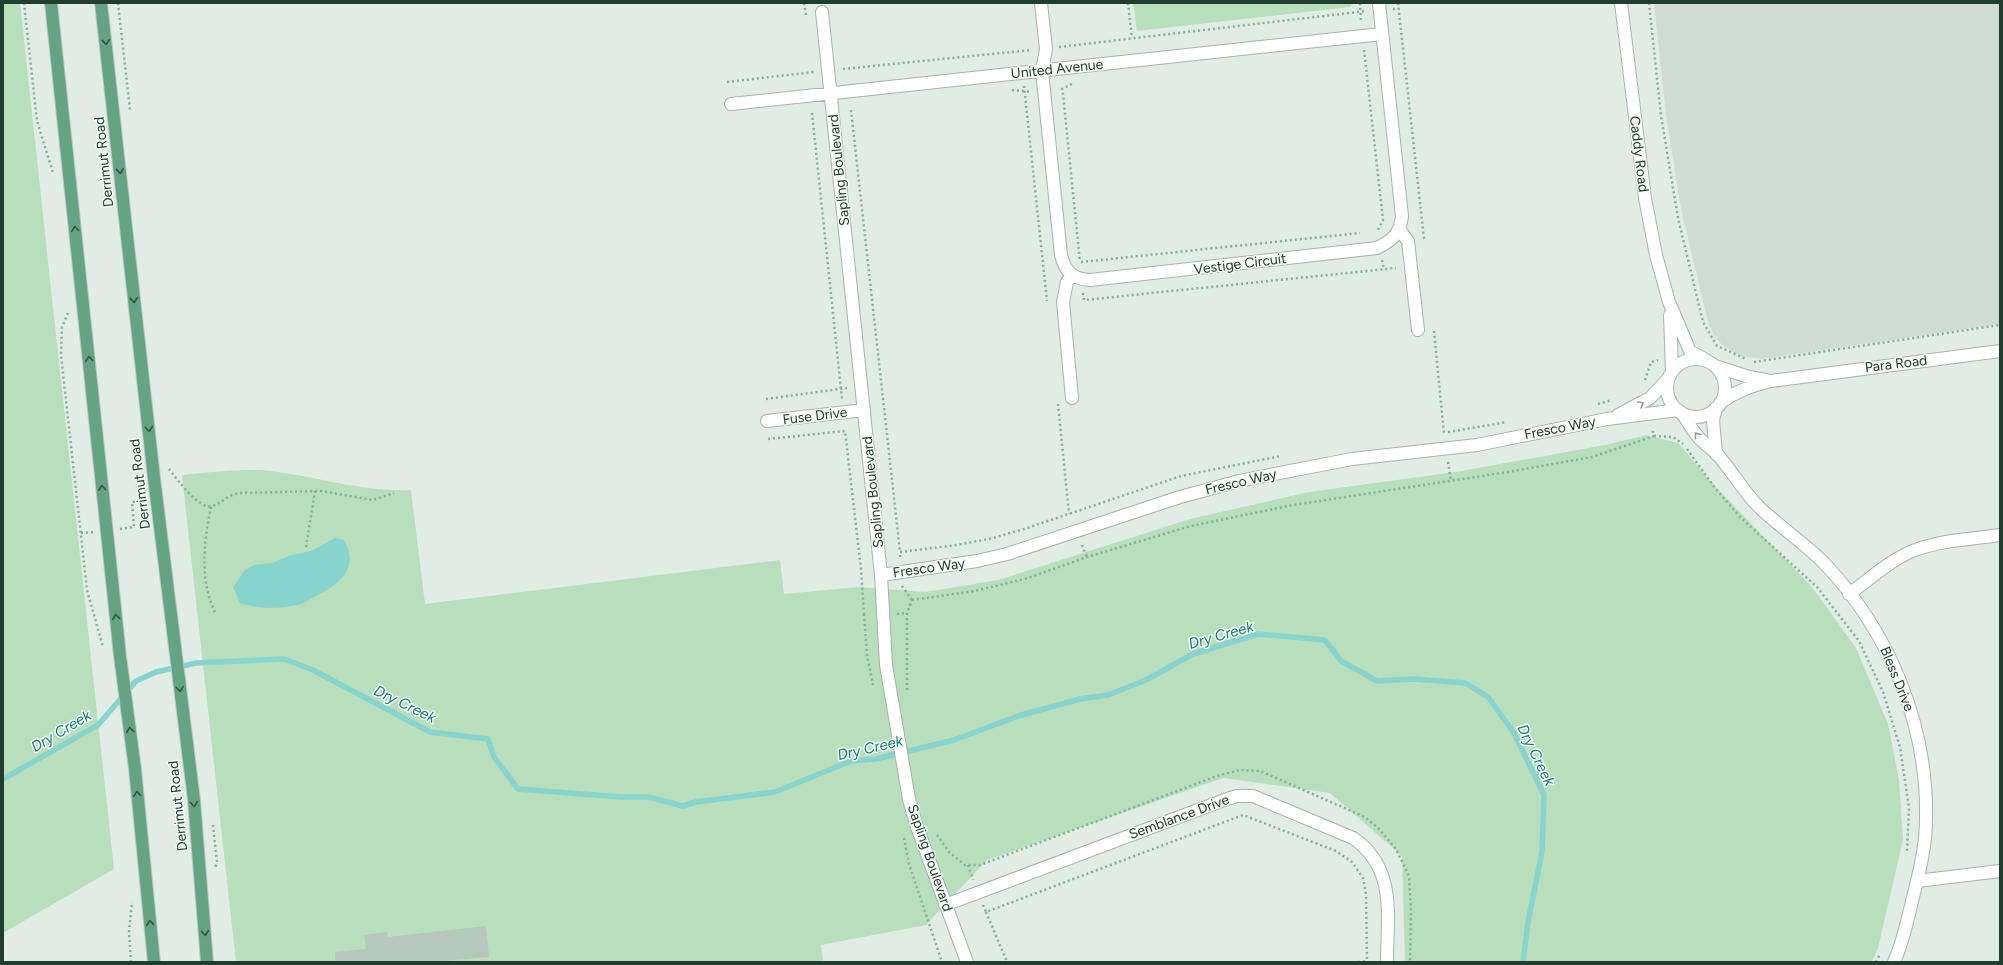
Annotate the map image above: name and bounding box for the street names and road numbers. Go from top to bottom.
street label: United Avenue [1010,56,1104,82]
street label: Sapling Boulevard [825,113,853,227]
street label: Caddy Road [1626,115,1652,193]
street label: Derrimut Road [91,116,117,208]
street label: Vestige Circuit [1193,250,1287,278]
street label: Para Road [1864,352,1928,376]
street label: Fuse Drive [782,404,849,428]
street label: Fresco Way [1523,413,1598,443]
street label: Sapling Boulevard [859,435,887,549]
street label: Derrimut Road [126,438,154,530]
street label: Fresco Way [1204,465,1279,498]
street label: Fresco Way [892,554,967,581]
street label: Bless Drive [1876,644,1918,714]
street label: Derrimut Road [165,760,191,852]
street label: Semblance Drive [1127,791,1232,843]
street label: Sapling Boulevard [904,802,956,914]

